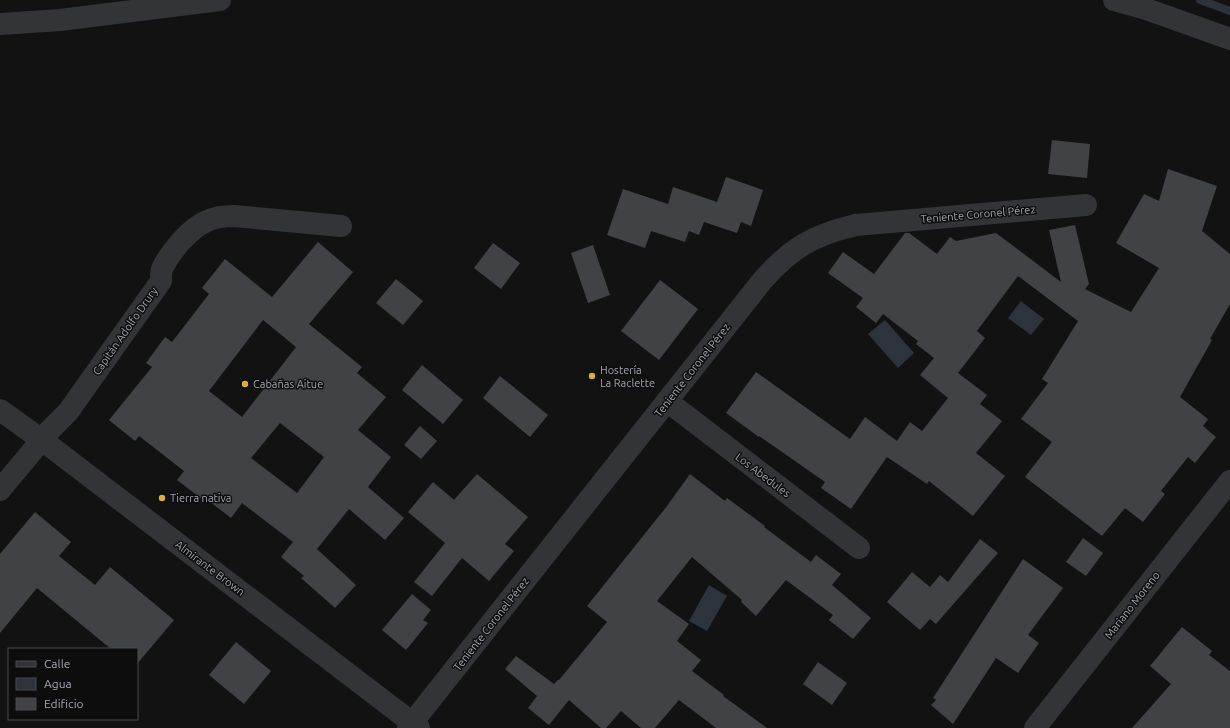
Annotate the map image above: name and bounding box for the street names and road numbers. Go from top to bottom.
street label: Teniente Coronel Pérez [920,203,1036,225]
street label: Capitán Adolfo Drury [90,284,160,377]
street label: Teniente Coronel Pérez [652,321,732,419]
street label: Los Abedules [733,451,793,500]
street label: Almirante Brown [173,538,247,598]
street label: Mariano Moreno [1102,569,1162,641]
street label: Teniente Coronel Pérez [451,575,531,673]

